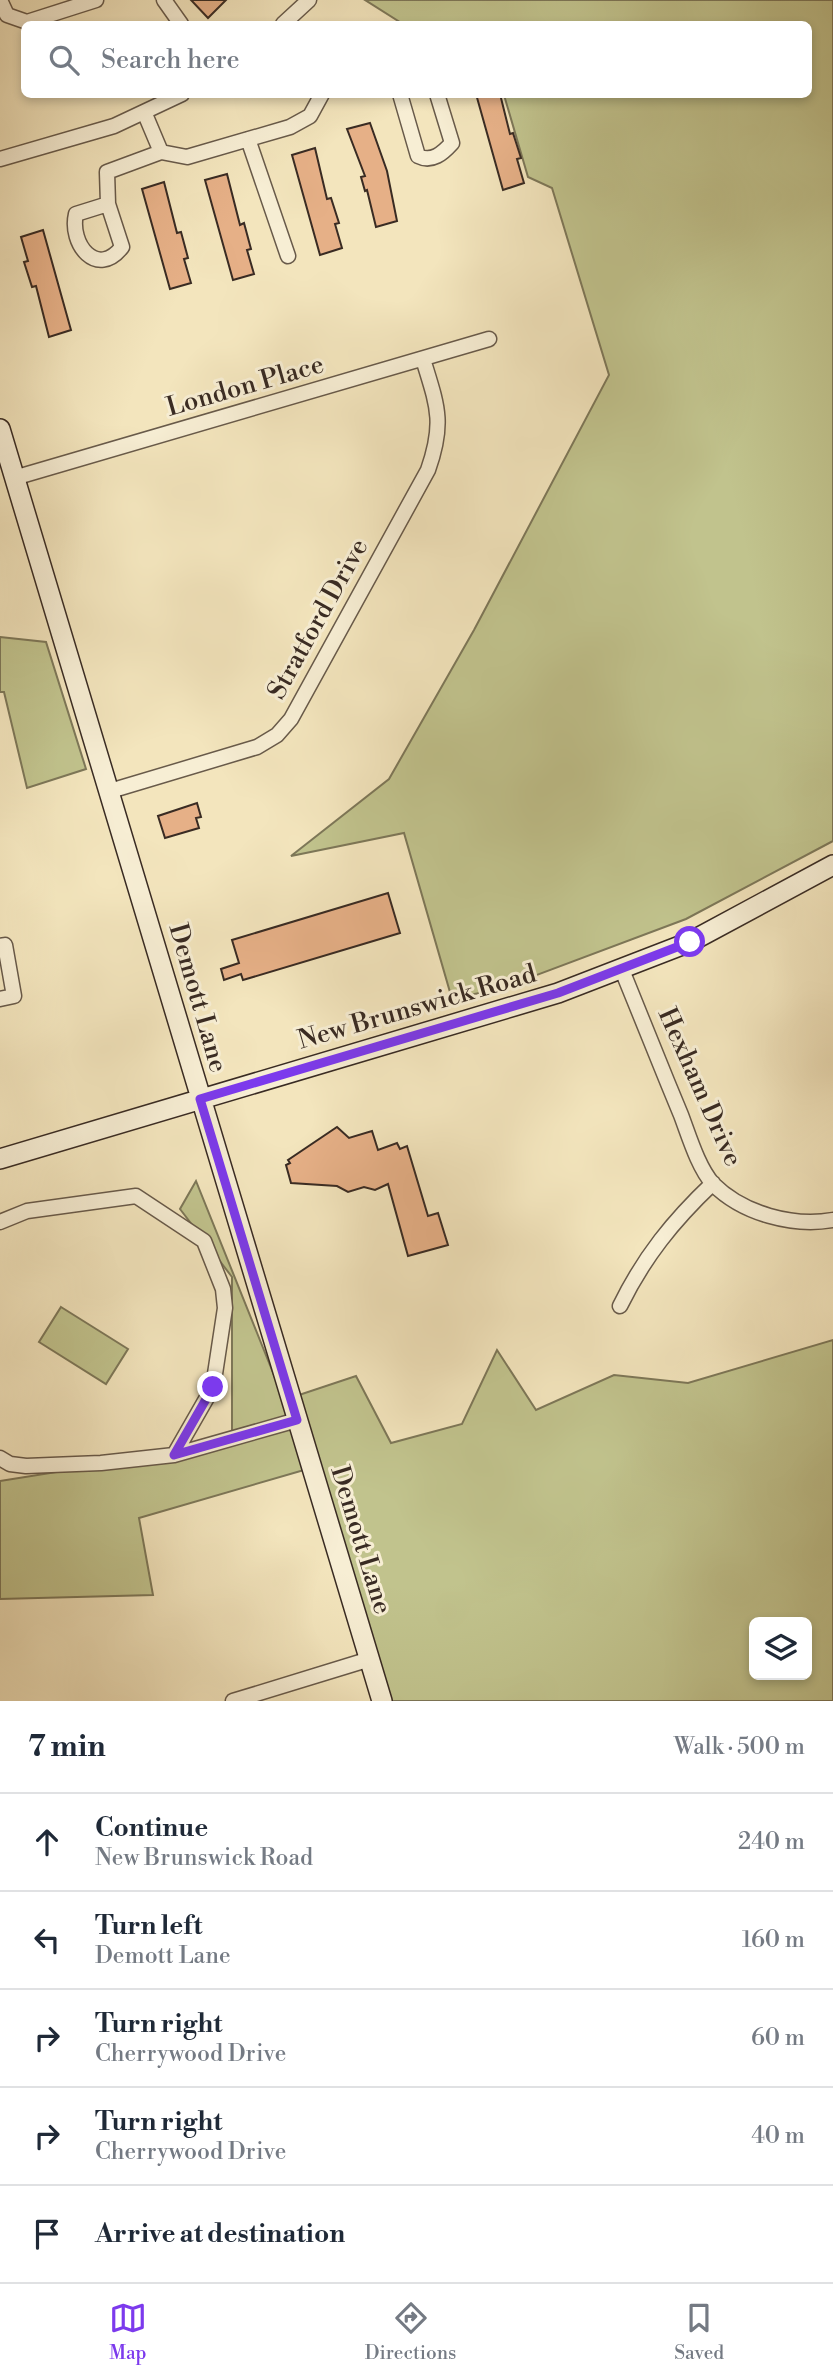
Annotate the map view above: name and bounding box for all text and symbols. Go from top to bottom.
search box [21,21,812,98]
icon: search [45,41,83,79]
text: Search here [101,44,240,76]
street label: London Place [163,348,327,424]
street label: Stratford Drive [261,533,375,705]
street label: Demott Lane [161,920,235,1076]
route start [674,926,705,957]
street label: New Brunswick Road [294,958,540,1056]
street label: Hexham Drive [651,1003,749,1171]
route end [197,1371,228,1402]
street label: Demott Lane [323,1462,399,1618]
map controls [749,1617,812,1680]
button: layers [749,1617,812,1680]
text: 7 min [28,1728,106,1766]
text: Walk · 500 m [674,1733,805,1761]
text: Continue [95,1812,208,1844]
icon: ahead [28,1823,66,1861]
text: 240 m [738,1828,805,1856]
text: New Brunswick Road [95,1844,313,1872]
text: Turn left [95,1910,203,1942]
icon: left [28,1921,66,1959]
text: 160 m [742,1926,805,1954]
text: Demott Lane [95,1942,231,1970]
text: Turn right [95,2008,223,2040]
icon: right [28,2019,66,2057]
text: 60 m [751,2024,805,2052]
text: Cherrywood Drive [95,2040,286,2068]
text: Turn right [95,2106,223,2138]
icon: right [28,2117,66,2155]
text: 40 m [751,2122,805,2150]
text: Cherrywood Drive [95,2138,286,2166]
icon: arrive [28,2215,66,2253]
text: Arrive at destination [95,2218,345,2250]
tab: Map [109,2299,147,2365]
tab: Directions [365,2299,456,2365]
tab: Saved [674,2299,724,2365]

